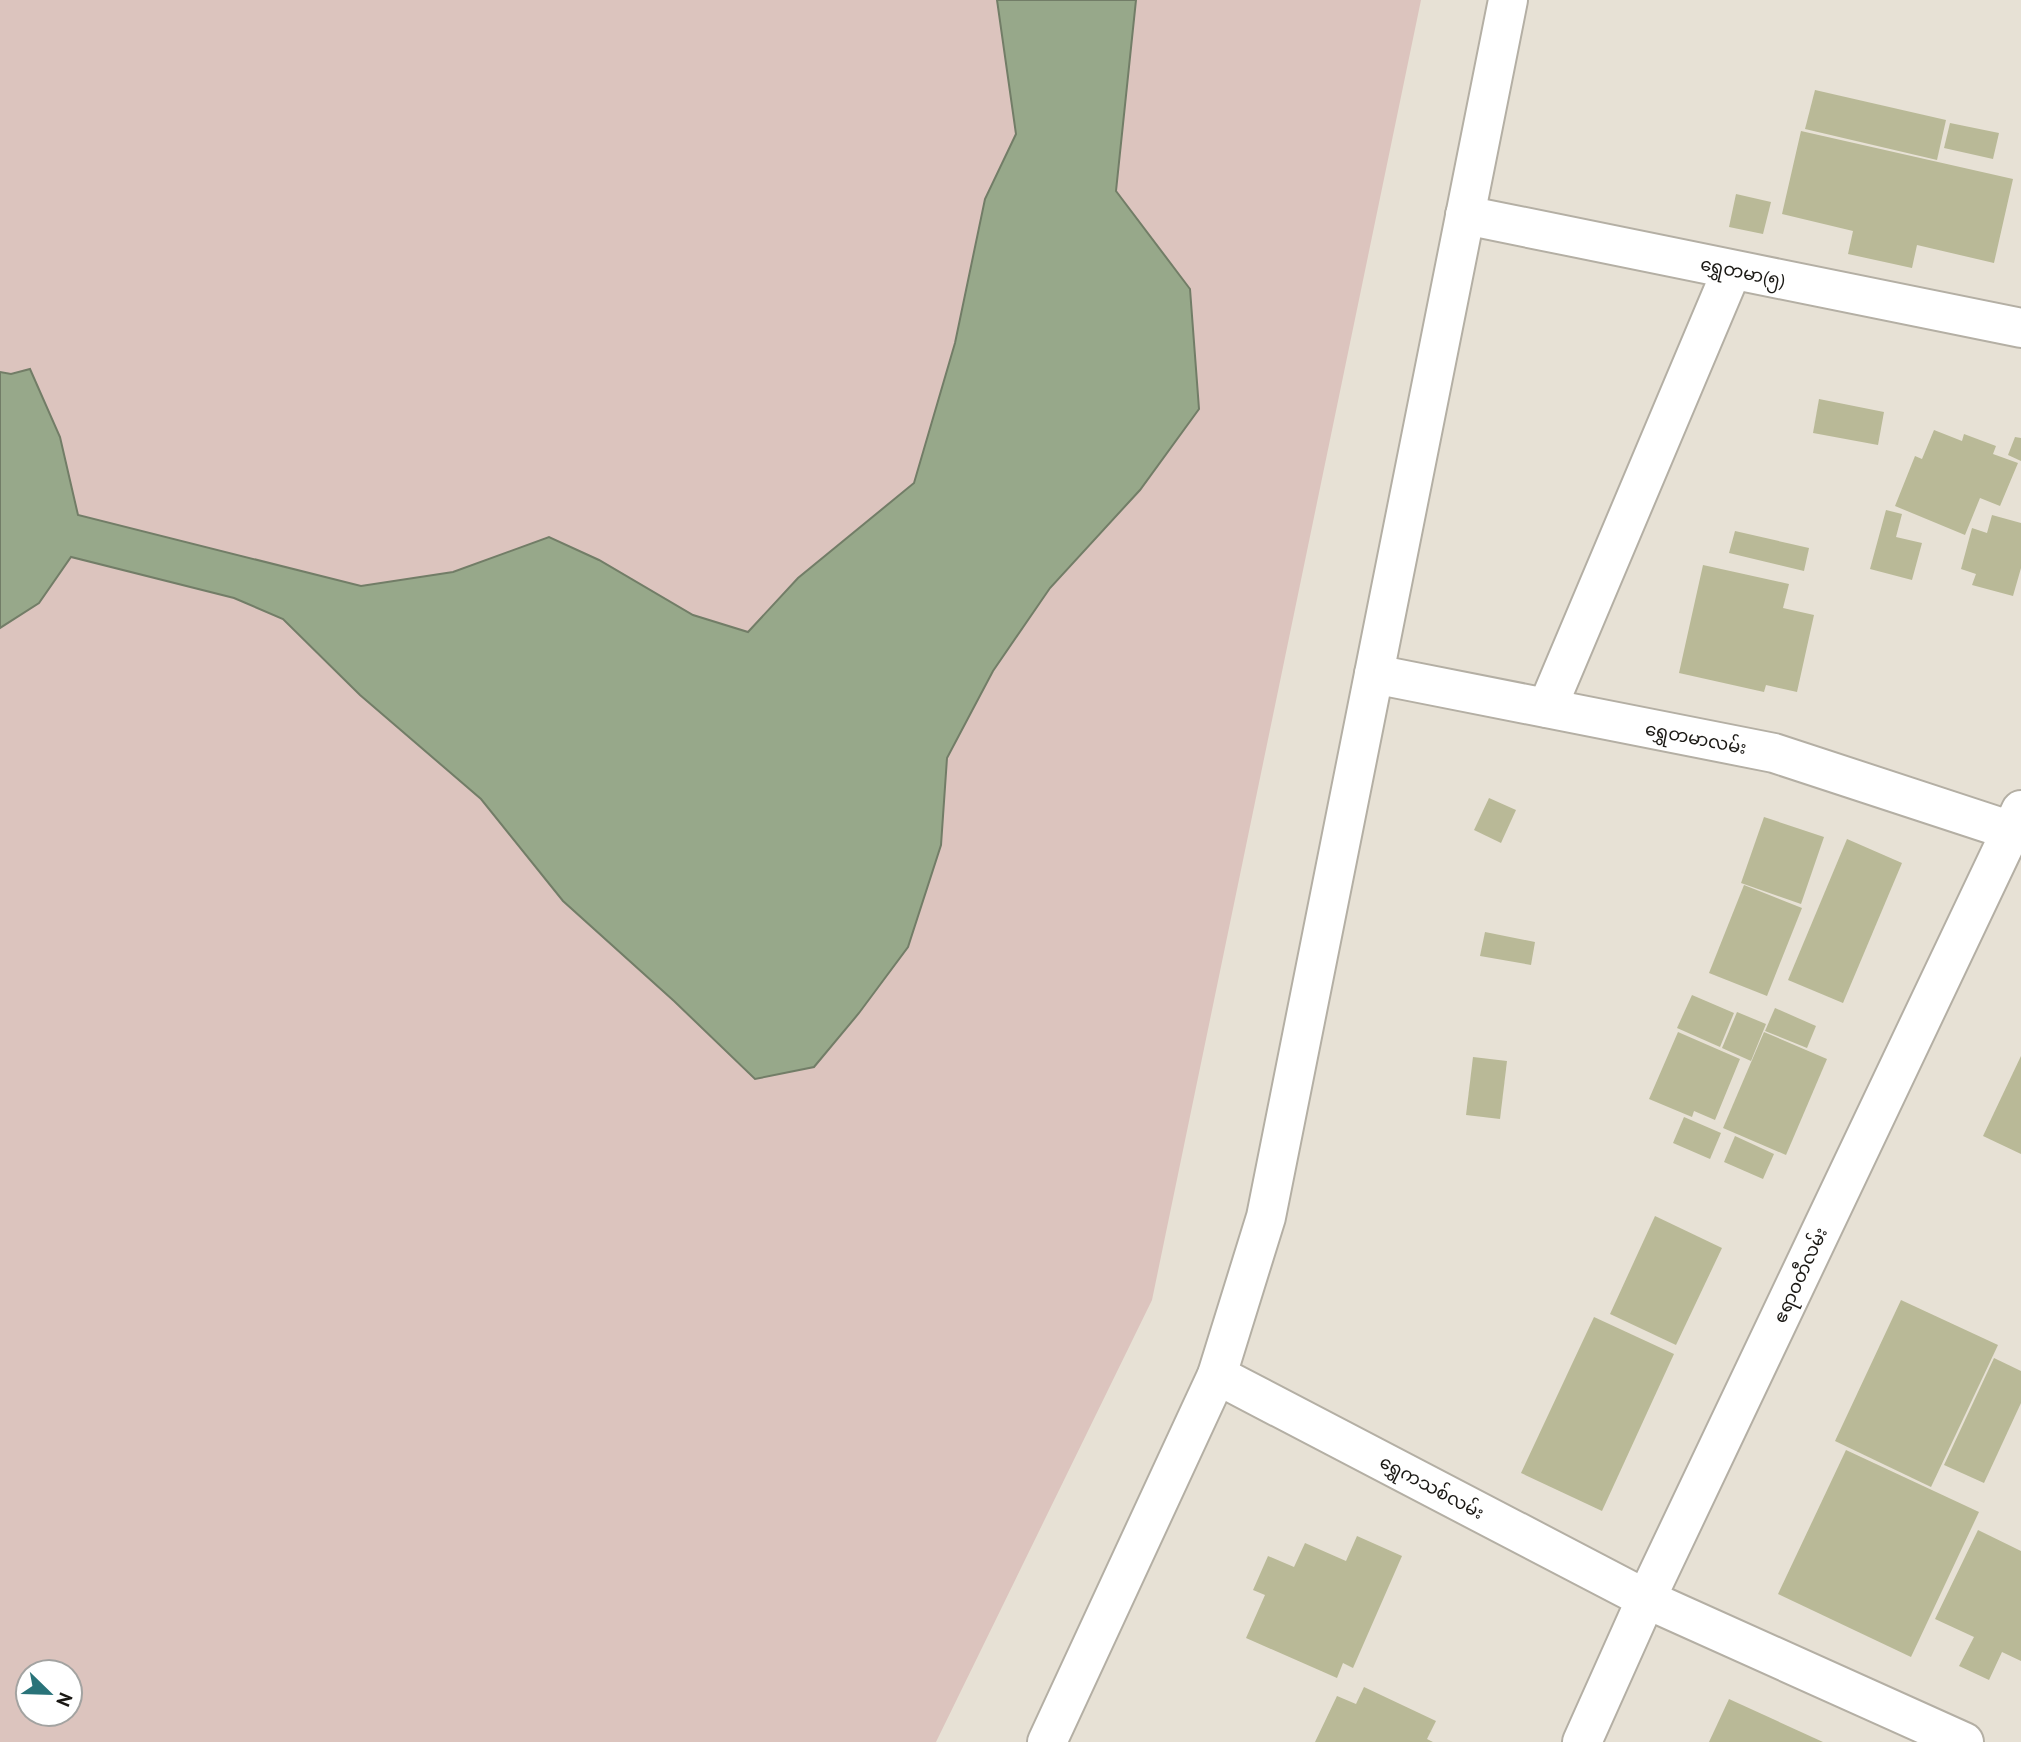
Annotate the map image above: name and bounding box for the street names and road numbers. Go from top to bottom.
street label: ရွှေတမာ(၅) [1698,252,1788,296]
street label: ရွှေတမာလမ်း [1643,716,1749,763]
street label: ဧရာဝတီလမ်း [1766,1223,1836,1328]
street label: ရွှေကသစ်လမ်း [1374,1449,1489,1528]

